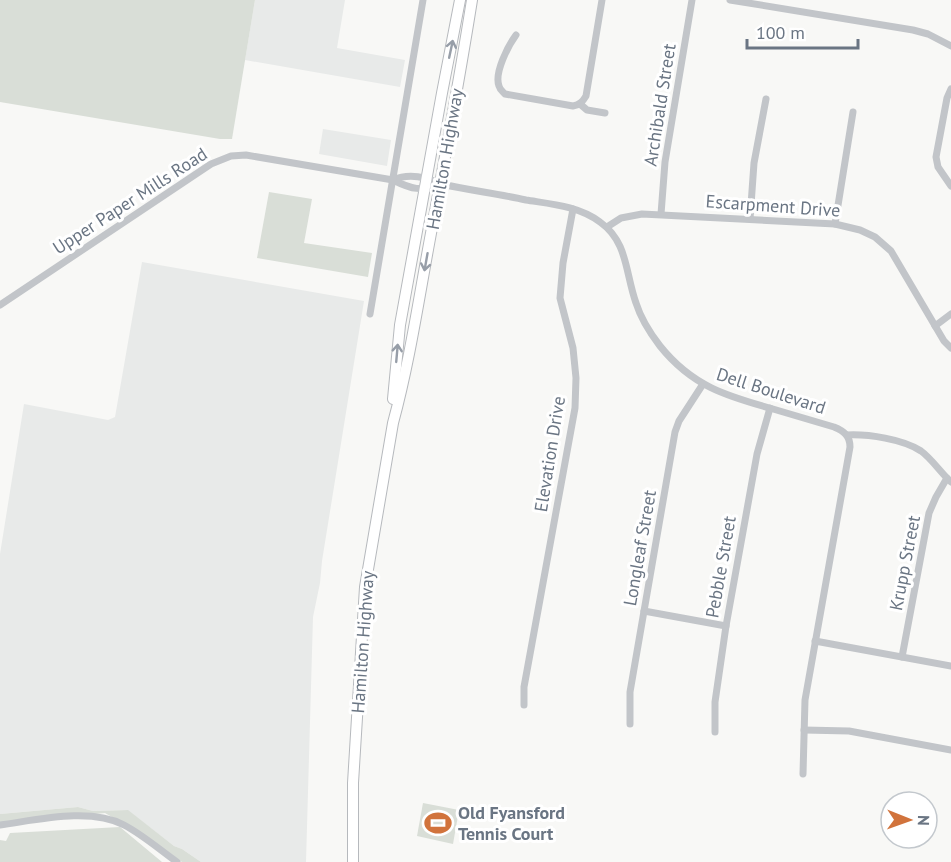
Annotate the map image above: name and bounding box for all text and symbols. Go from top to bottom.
scale bar [747,12,858,50]
text: 100 m [756,21,805,44]
one-way arrow [445,40,457,59]
street label: Archibald Street [638,42,681,168]
street label: Hamilton Highway [421,86,468,231]
street label: Upper Paper Mills Road [48,142,211,259]
street label: Escarpment Drive [705,189,841,222]
one-way arrow [420,252,431,272]
one-way arrow [392,344,403,364]
street label: Dell Boulevard [714,362,829,419]
street label: Elevation Drive [529,394,570,513]
street label: Longleaf Street [618,488,661,608]
street label: Krupp Street [884,513,925,612]
street label: Pebble Street [700,514,741,620]
street label: Hamilton Highway [346,569,379,714]
north arrow [879,790,939,850]
place label: Old Fyansford Tennis Court [458,801,565,845]
sports icon: Old Fyansford Tennis Court [423,808,453,838]
text: N [914,815,934,826]

